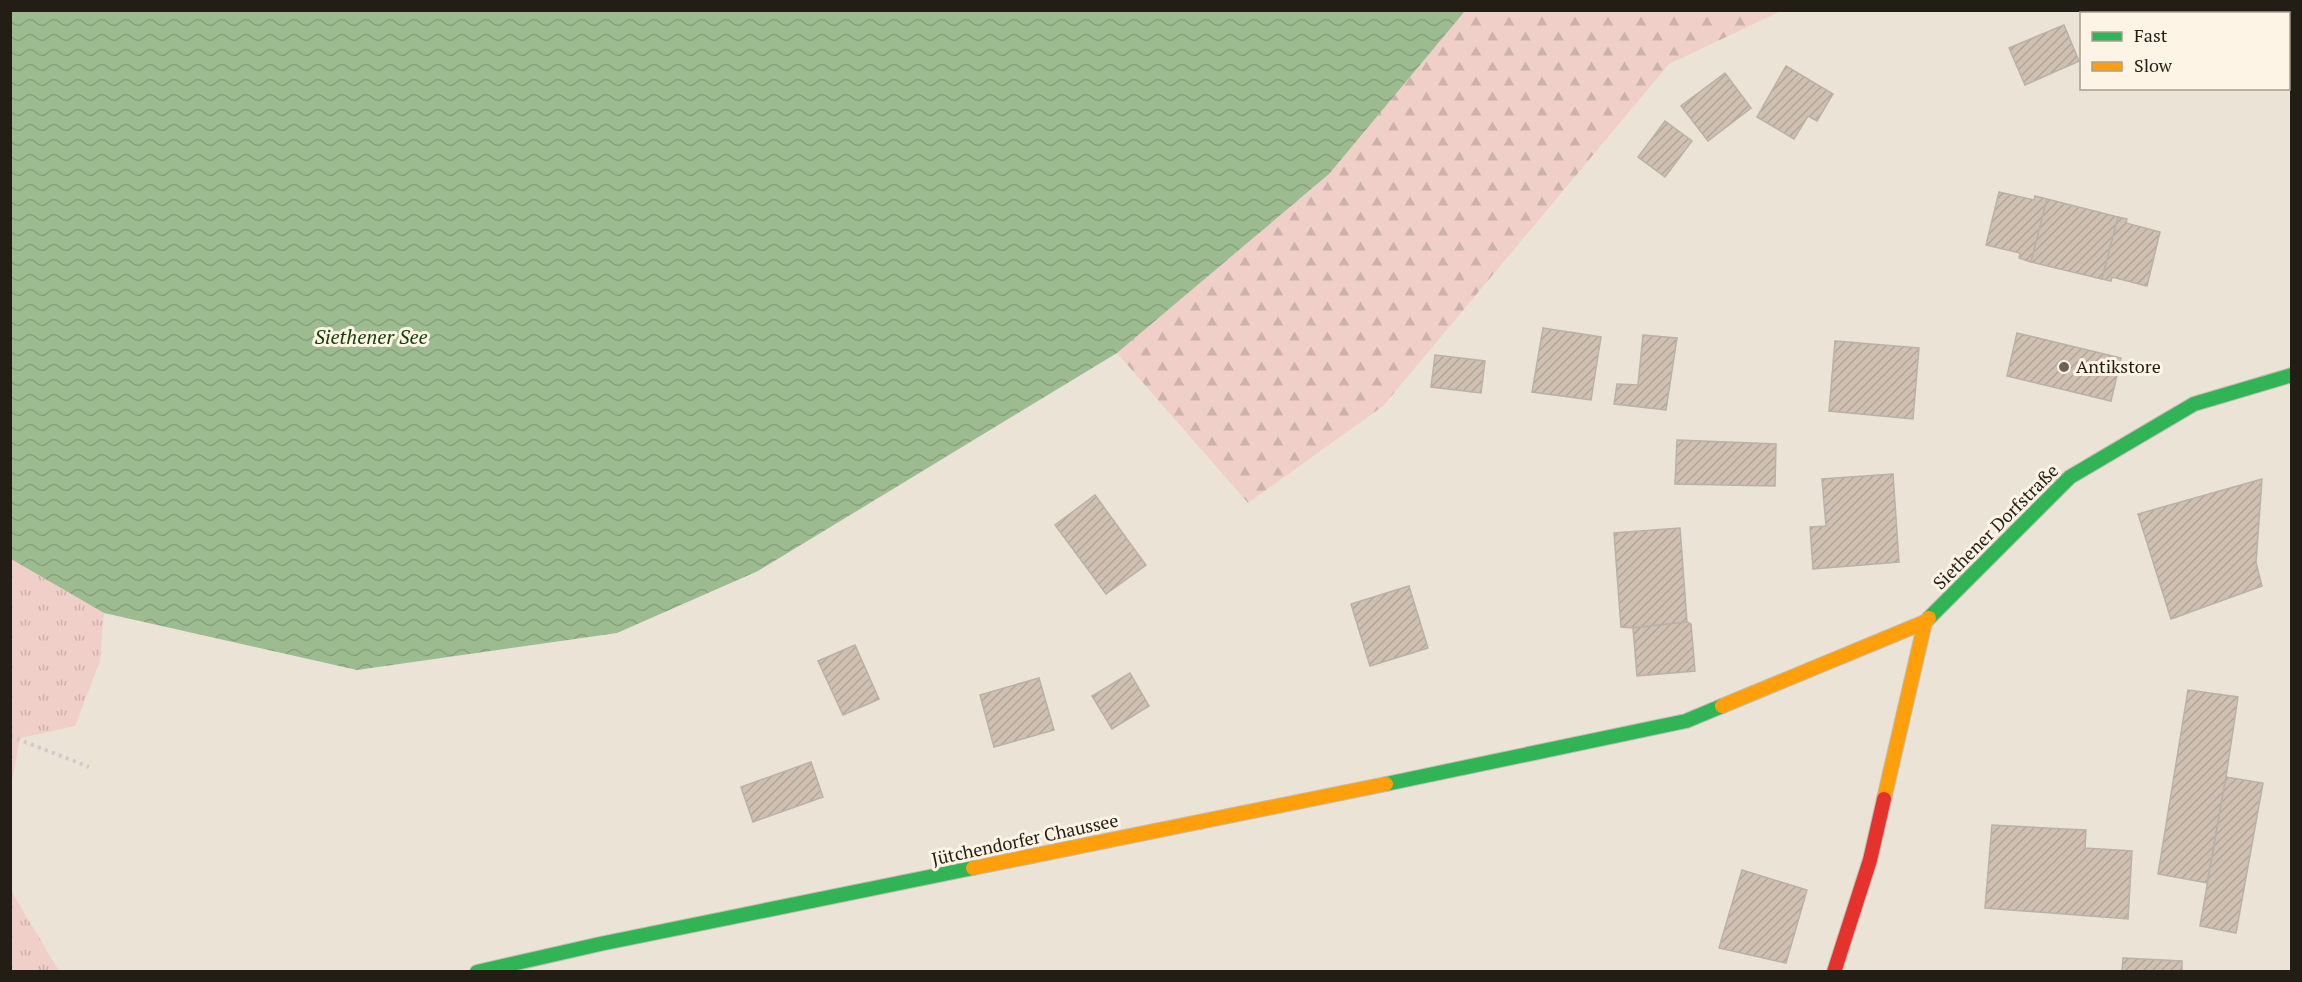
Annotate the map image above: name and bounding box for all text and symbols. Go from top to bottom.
legend [2080,12,2290,90]
text: Fast [2134,23,2168,47]
text: Slow [2134,53,2173,77]
water label: Siethener See [314,323,428,350]
place label: Antikstore [2076,354,2161,378]
marker: Antikstore [2057,360,2071,374]
street label: Siethener Dorfstraße [1927,458,2063,594]
street label: Jütchendorfer Chaussee [929,808,1120,871]

